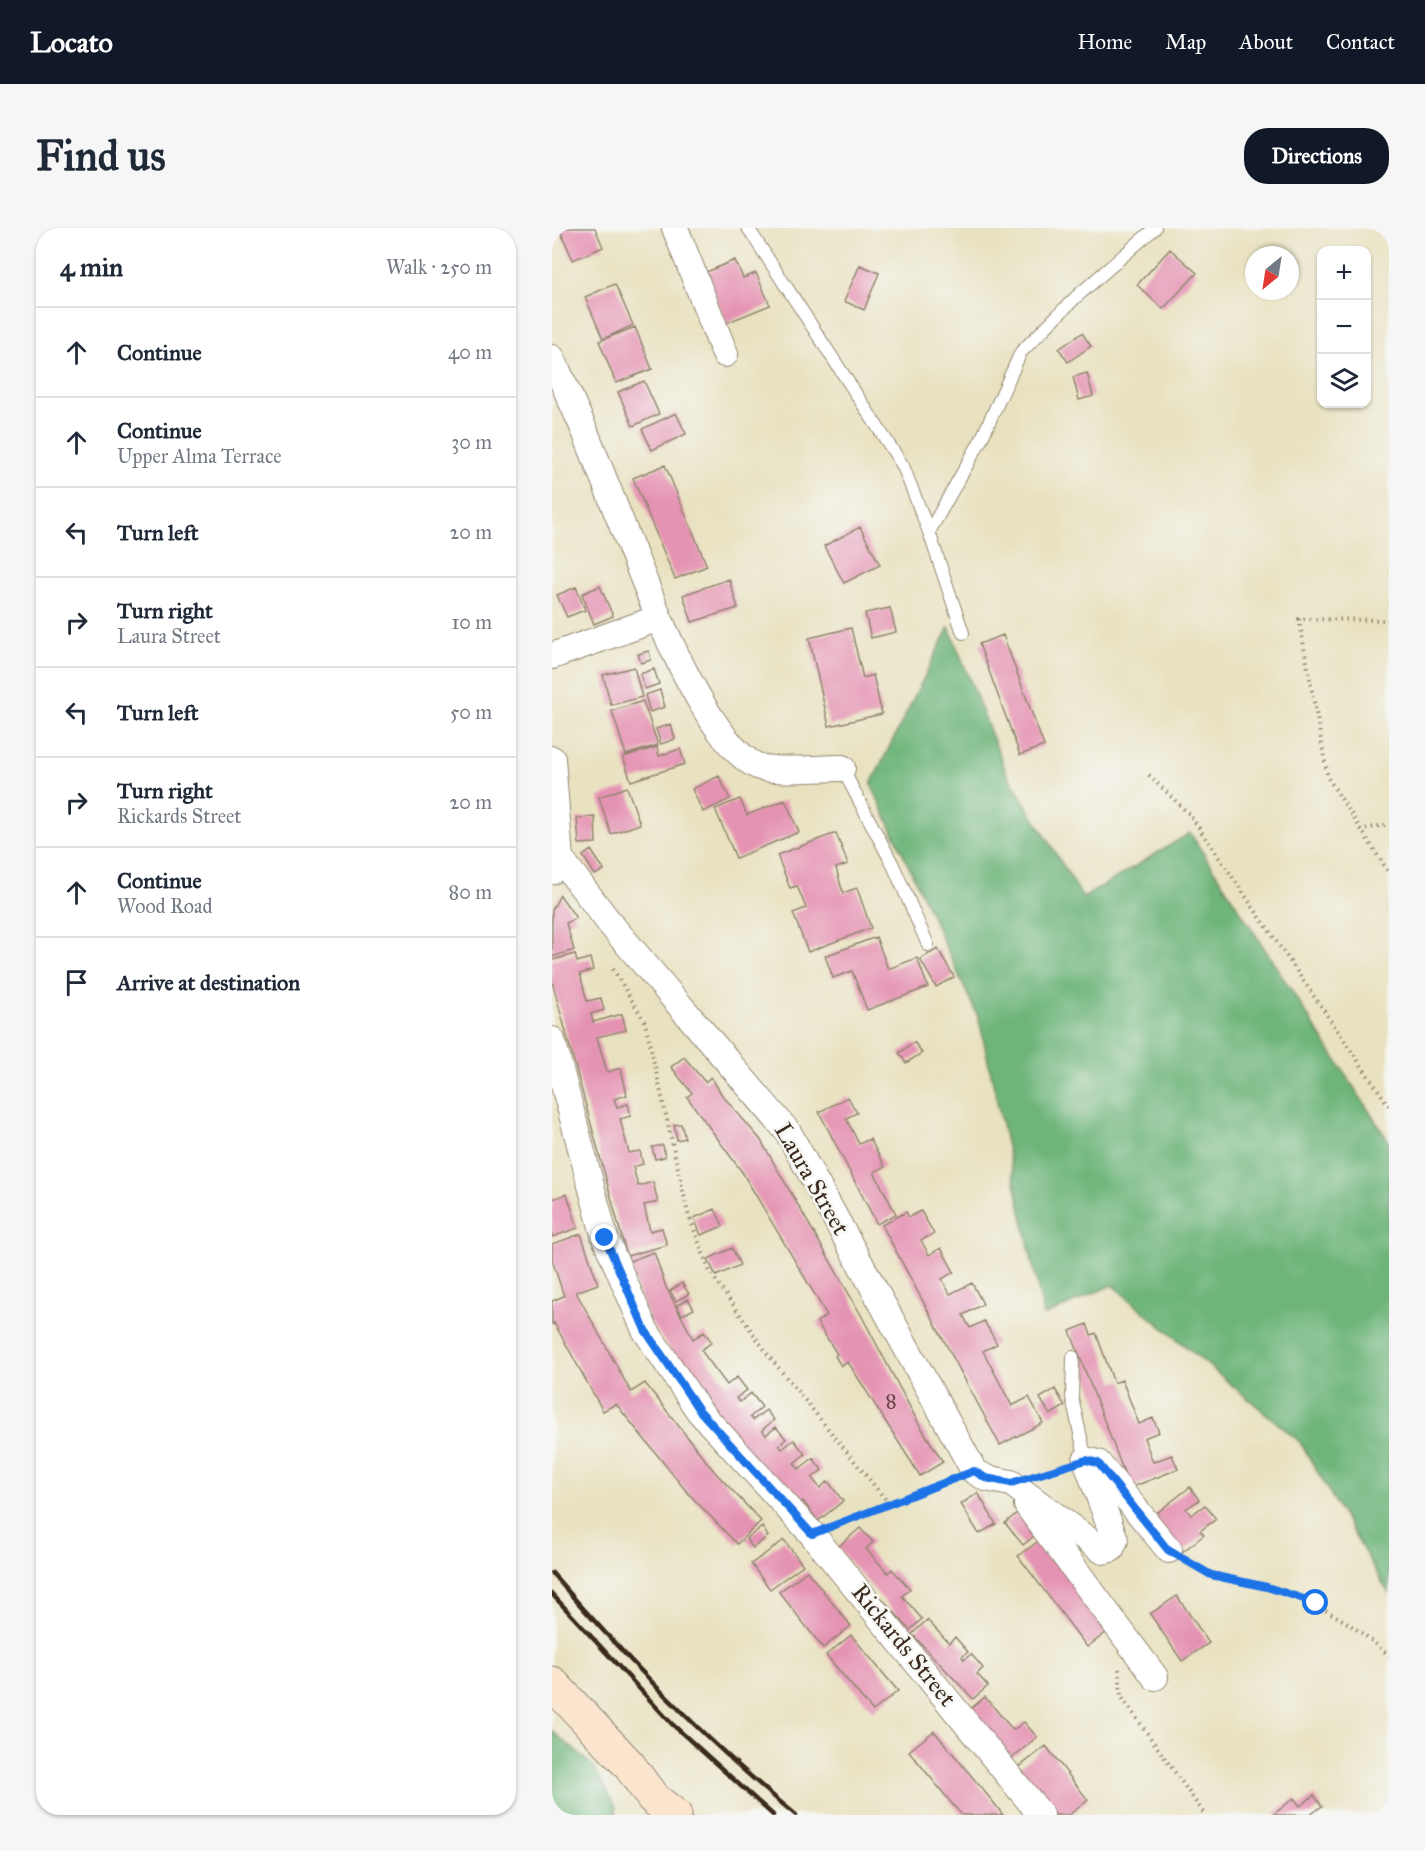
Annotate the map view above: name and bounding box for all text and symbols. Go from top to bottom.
text: Locato [30,25,113,60]
text: Home [1077,29,1132,55]
text: Map [1165,29,1206,55]
text: About [1239,29,1293,55]
text: Contact [1326,29,1395,55]
button: Directions [1244,128,1389,184]
text: Find us [36,130,166,182]
north arrow [1245,246,1299,300]
map controls [1317,246,1371,408]
button: + [1317,246,1371,300]
text: 4 min [60,251,123,283]
text: Walk · 250 m [386,255,492,279]
button: − [1317,300,1371,354]
icon: ahead [60,336,93,369]
text: Continue [117,339,202,366]
text: 40 m [448,340,492,364]
button: layers [1317,354,1371,408]
text: Continue [117,417,202,444]
icon: ahead [60,426,93,459]
text: 30 m [451,430,492,454]
text: Upper Alma Terrace [117,444,282,468]
icon: left [60,516,93,549]
text: Turn left [117,519,199,546]
text: 20 m [449,520,492,544]
text: Turn right [117,597,213,624]
icon: right [60,606,93,639]
text: 10 m [451,610,492,634]
text: Laura Street [117,624,221,648]
icon: left [60,696,93,729]
text: Turn left [117,699,199,726]
text: 50 m [450,700,492,724]
text: Turn right [117,777,213,804]
icon: right [60,786,93,819]
text: 20 m [449,790,492,814]
text: Rickards Street [117,804,241,828]
text: Continue [117,867,202,894]
icon: ahead [60,876,93,909]
text: 80 m [449,880,492,904]
text: Wood Road [117,894,213,918]
icon: arrive [60,966,93,999]
text: Arrive at destination [117,969,300,996]
street label: Laura Street [768,1118,856,1241]
route end [591,1224,617,1250]
house number: 8 [885,1388,897,1414]
street label: Rickards Street [845,1578,963,1713]
route start [1302,1589,1328,1615]

